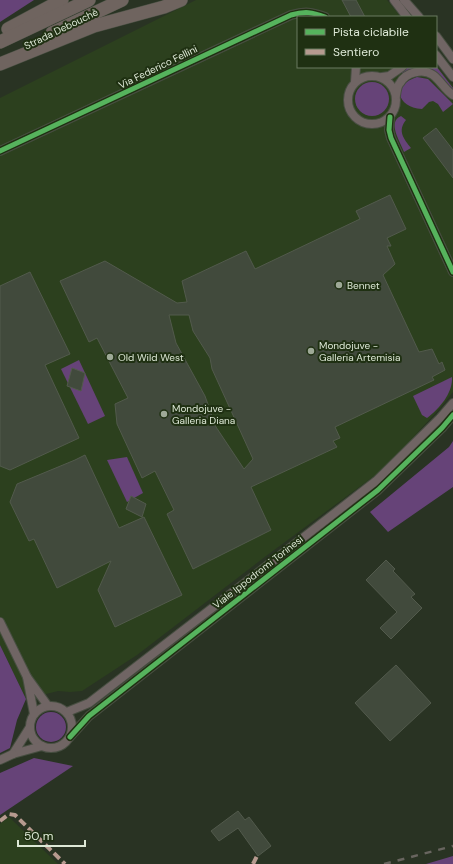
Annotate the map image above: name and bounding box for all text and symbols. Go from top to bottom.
street label: Strada Debouchè [22,5,100,53]
legend [297,16,437,68]
text: Pista ciclabile [333,24,409,40]
street label: Via Federico Fellini [116,42,200,92]
text: Sentiero [333,44,379,60]
place label: Bennet [347,279,380,292]
marker: Bennet [334,280,344,290]
place label: Mondojuve - Galleria Artemisia [319,339,400,364]
marker: Mondojuve - Galleria Artemisia [306,346,316,356]
place label: Old Wild West [118,351,184,364]
marker: Old Wild West [105,352,115,362]
place label: Mondojuve - Galleria Diana [172,402,235,427]
marker: Mondojuve - Galleria Diana [159,409,169,419]
street label: Viale Ippodromi Torinesi [210,533,306,611]
scale bar [18,822,85,848]
text: 50 m [24,828,53,844]

